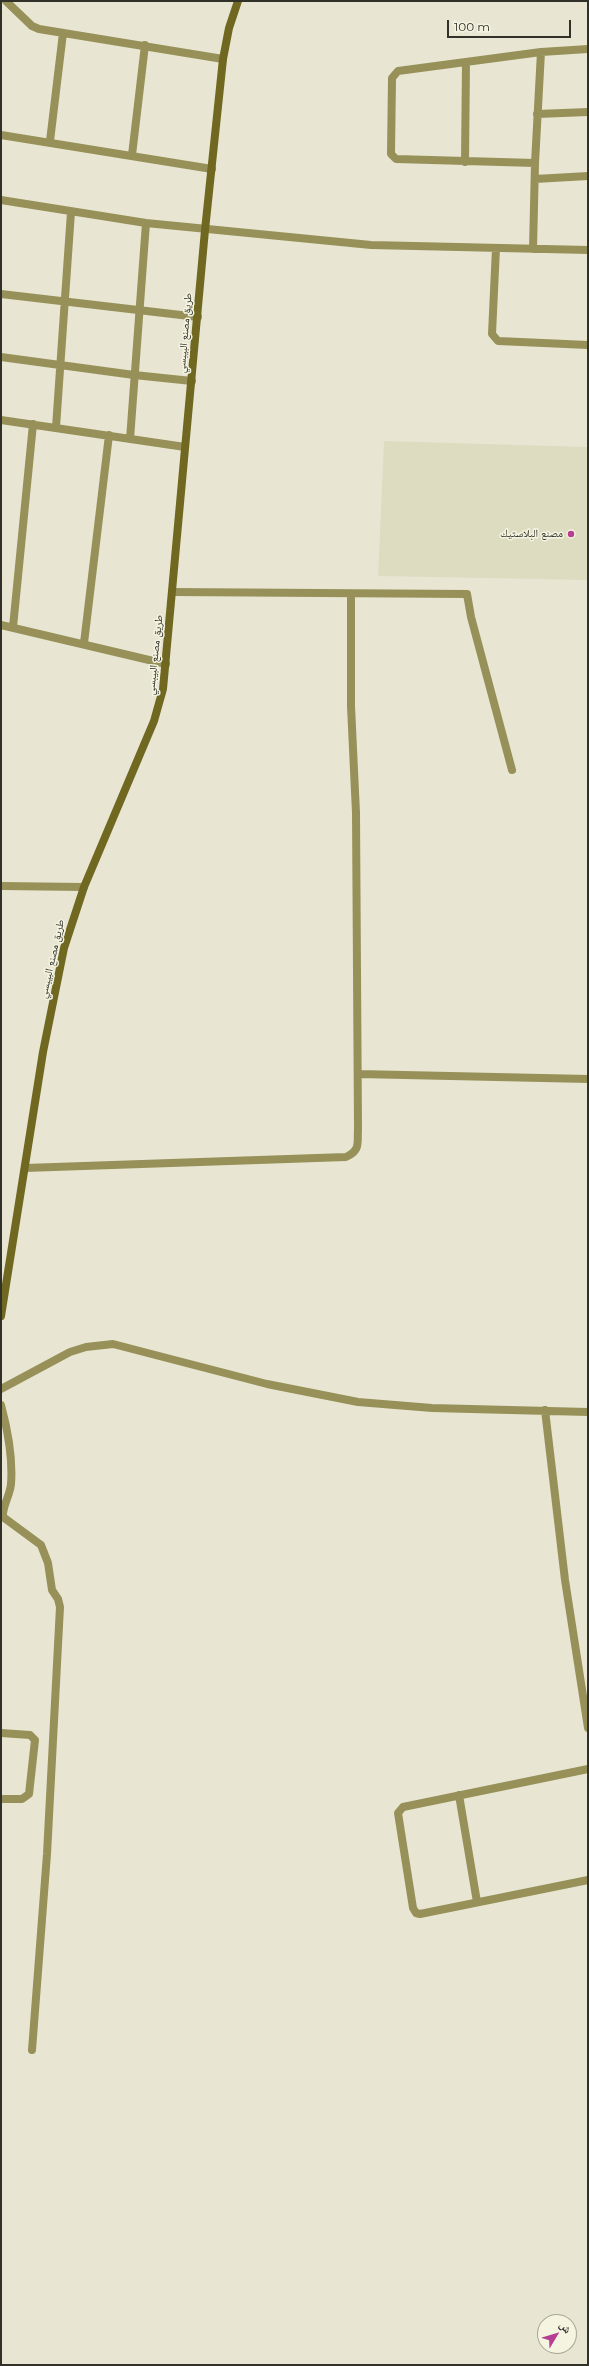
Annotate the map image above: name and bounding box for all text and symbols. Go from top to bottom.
scale bar [449,12,573,38]
text: 100 m [454,19,490,34]
street label: طريق مصنع البيبسي [175,292,195,374]
place label: مصنع البلاستيك [500,527,563,541]
marker: مصنع البلاستيك [566,529,576,539]
street label: طريق مصنع البيبسي [144,614,166,696]
street label: طريق مصنع البيبسي [37,918,67,1000]
north arrow [537,2314,577,2354]
text: ش [557,2318,575,2336]

